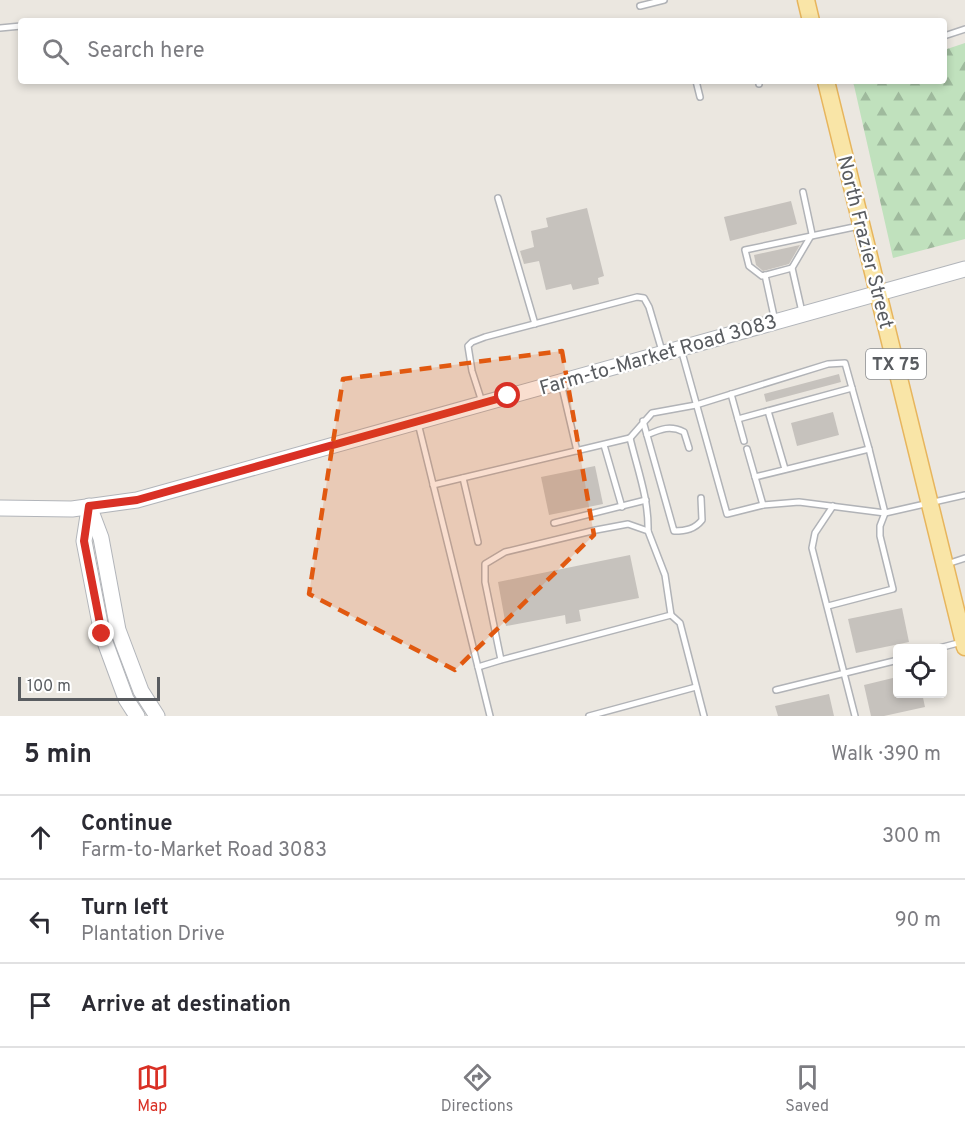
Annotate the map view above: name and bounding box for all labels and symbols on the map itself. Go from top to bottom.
street label: North Frazier Street [830,153,898,332]
street label: Farm-to-Market Road 3083 [537,310,780,402]
road number: TX 75 [866,349,926,379]
route start [494,382,520,408]
route end [88,620,114,646]
scale bar [18,674,160,702]

